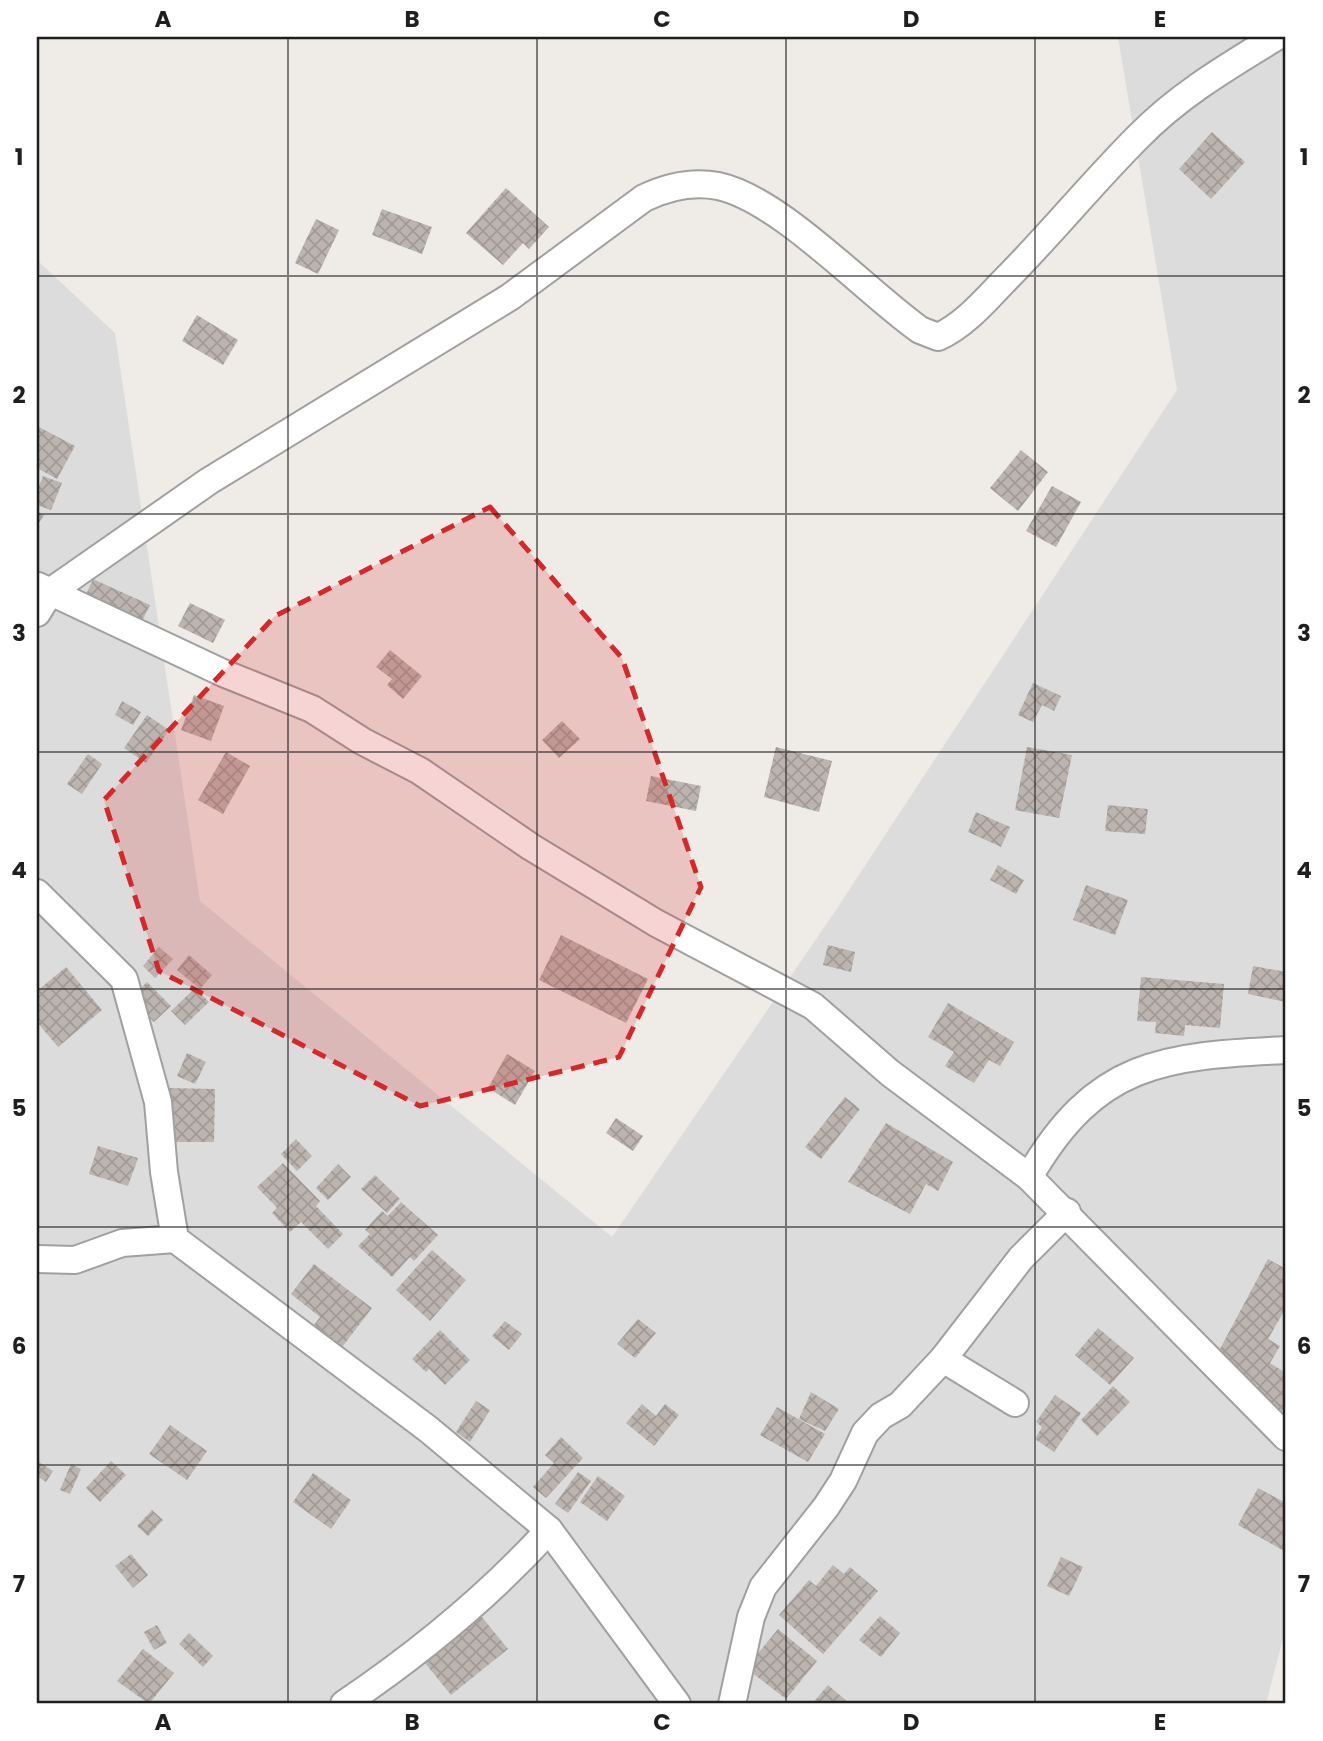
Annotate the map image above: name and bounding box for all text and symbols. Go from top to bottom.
text: A [155,3,172,35]
text: B [404,3,420,35]
text: C [653,3,671,35]
text: D [903,3,919,35]
text: E [1154,3,1166,35]
text: 1 [15,141,23,173]
text: 1 [1300,141,1308,173]
text: 2 [12,379,26,411]
text: 2 [1297,379,1311,411]
text: 3 [12,617,26,649]
text: 3 [1297,617,1311,649]
text: 4 [11,854,27,886]
text: 4 [1296,854,1312,886]
text: 5 [12,1092,26,1124]
text: 5 [1297,1092,1311,1124]
text: 6 [12,1330,26,1362]
text: 6 [1297,1330,1311,1362]
text: 7 [13,1568,25,1600]
text: 7 [1298,1568,1310,1600]
text: A [155,1706,172,1738]
text: B [404,1706,420,1738]
text: C [653,1706,671,1738]
text: D [903,1706,919,1738]
text: E [1154,1706,1166,1738]

